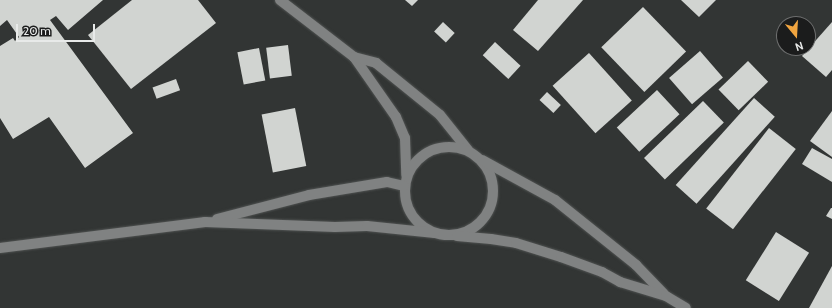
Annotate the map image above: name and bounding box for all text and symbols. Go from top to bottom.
scale bar [18,16,97,42]
north arrow [776,16,816,56]
text: 20 m [23,23,51,38]
text: N [794,39,805,54]

